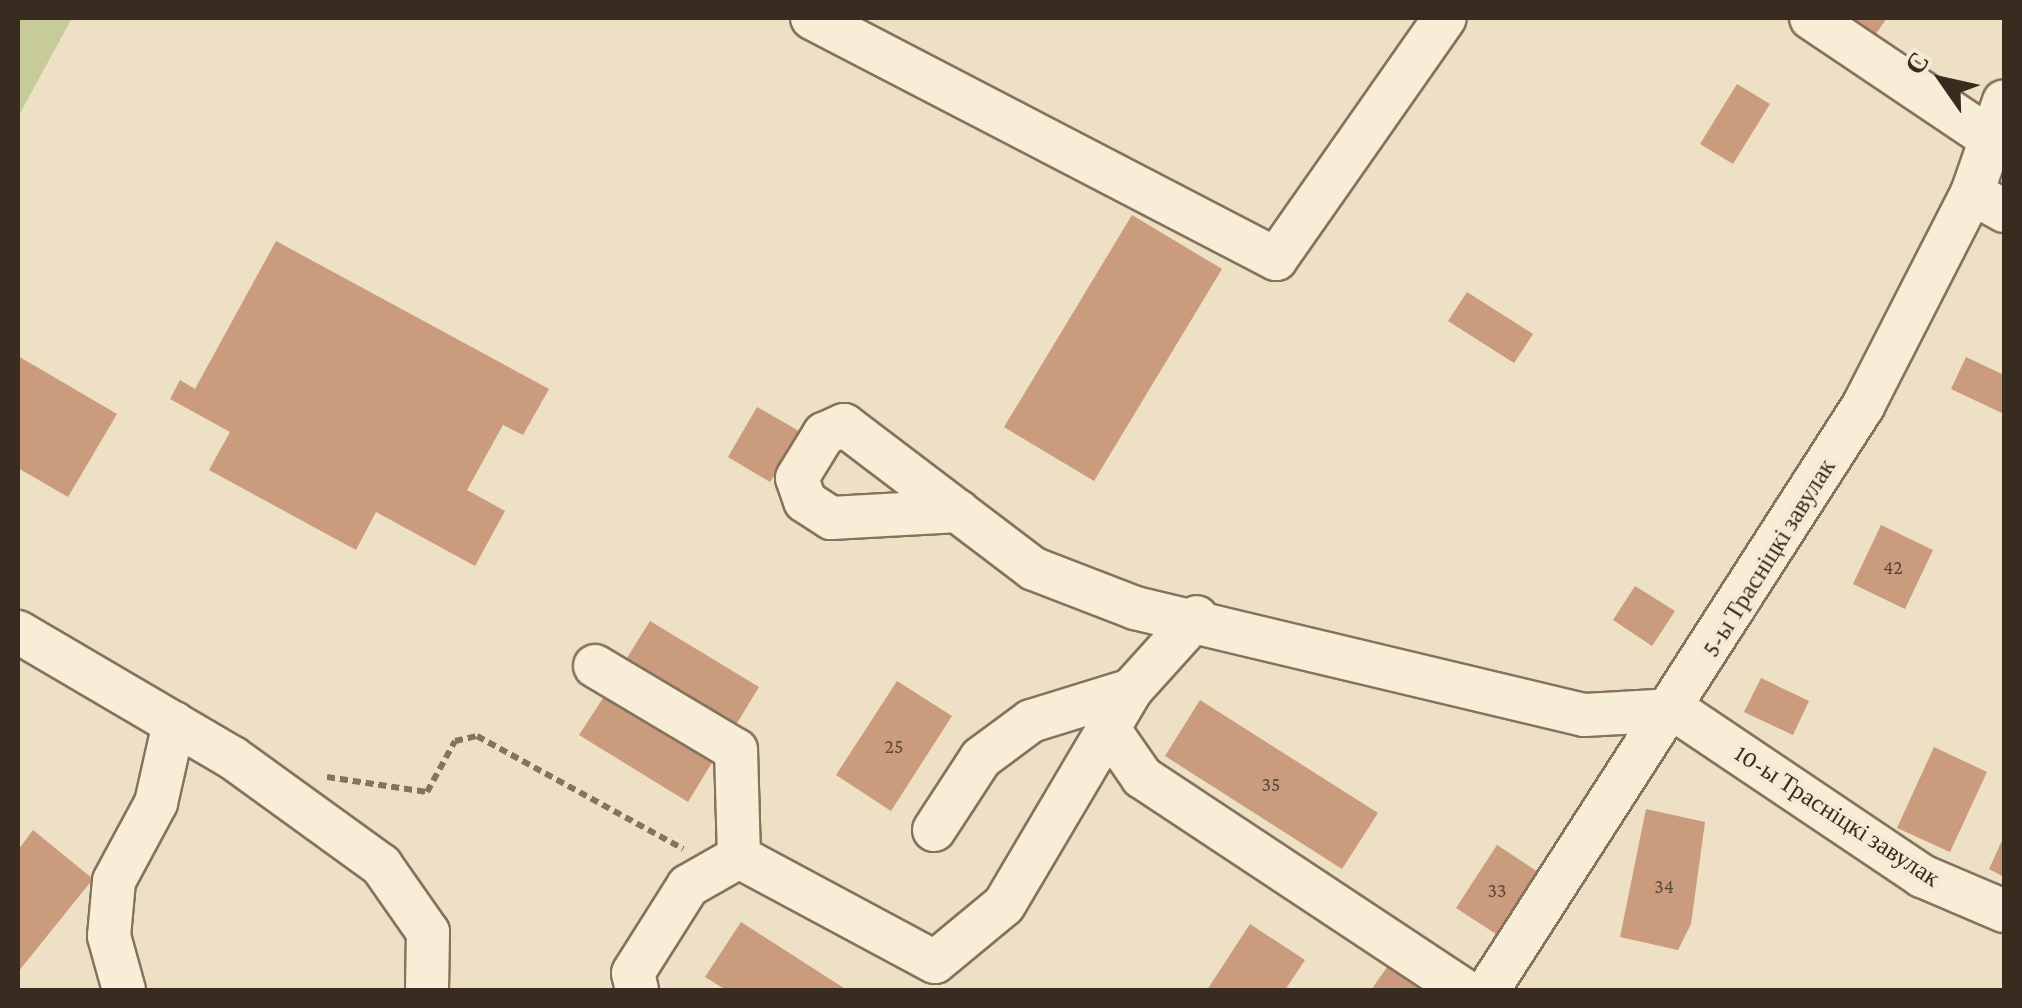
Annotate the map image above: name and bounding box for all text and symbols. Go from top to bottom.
north arrow [1892,30,1992,130]
text: С [1898,46,1935,80]
street label: 5-ы Трасніцкі завулак [1696,453,1842,663]
house number: 42 [1883,555,1903,579]
house number: 25 [885,734,903,758]
street label: 10-ы Трасніцкі завулак [1729,738,1945,894]
house number: 35 [1262,772,1280,796]
house number: 34 [1654,874,1674,898]
house number: 33 [1488,878,1506,902]

